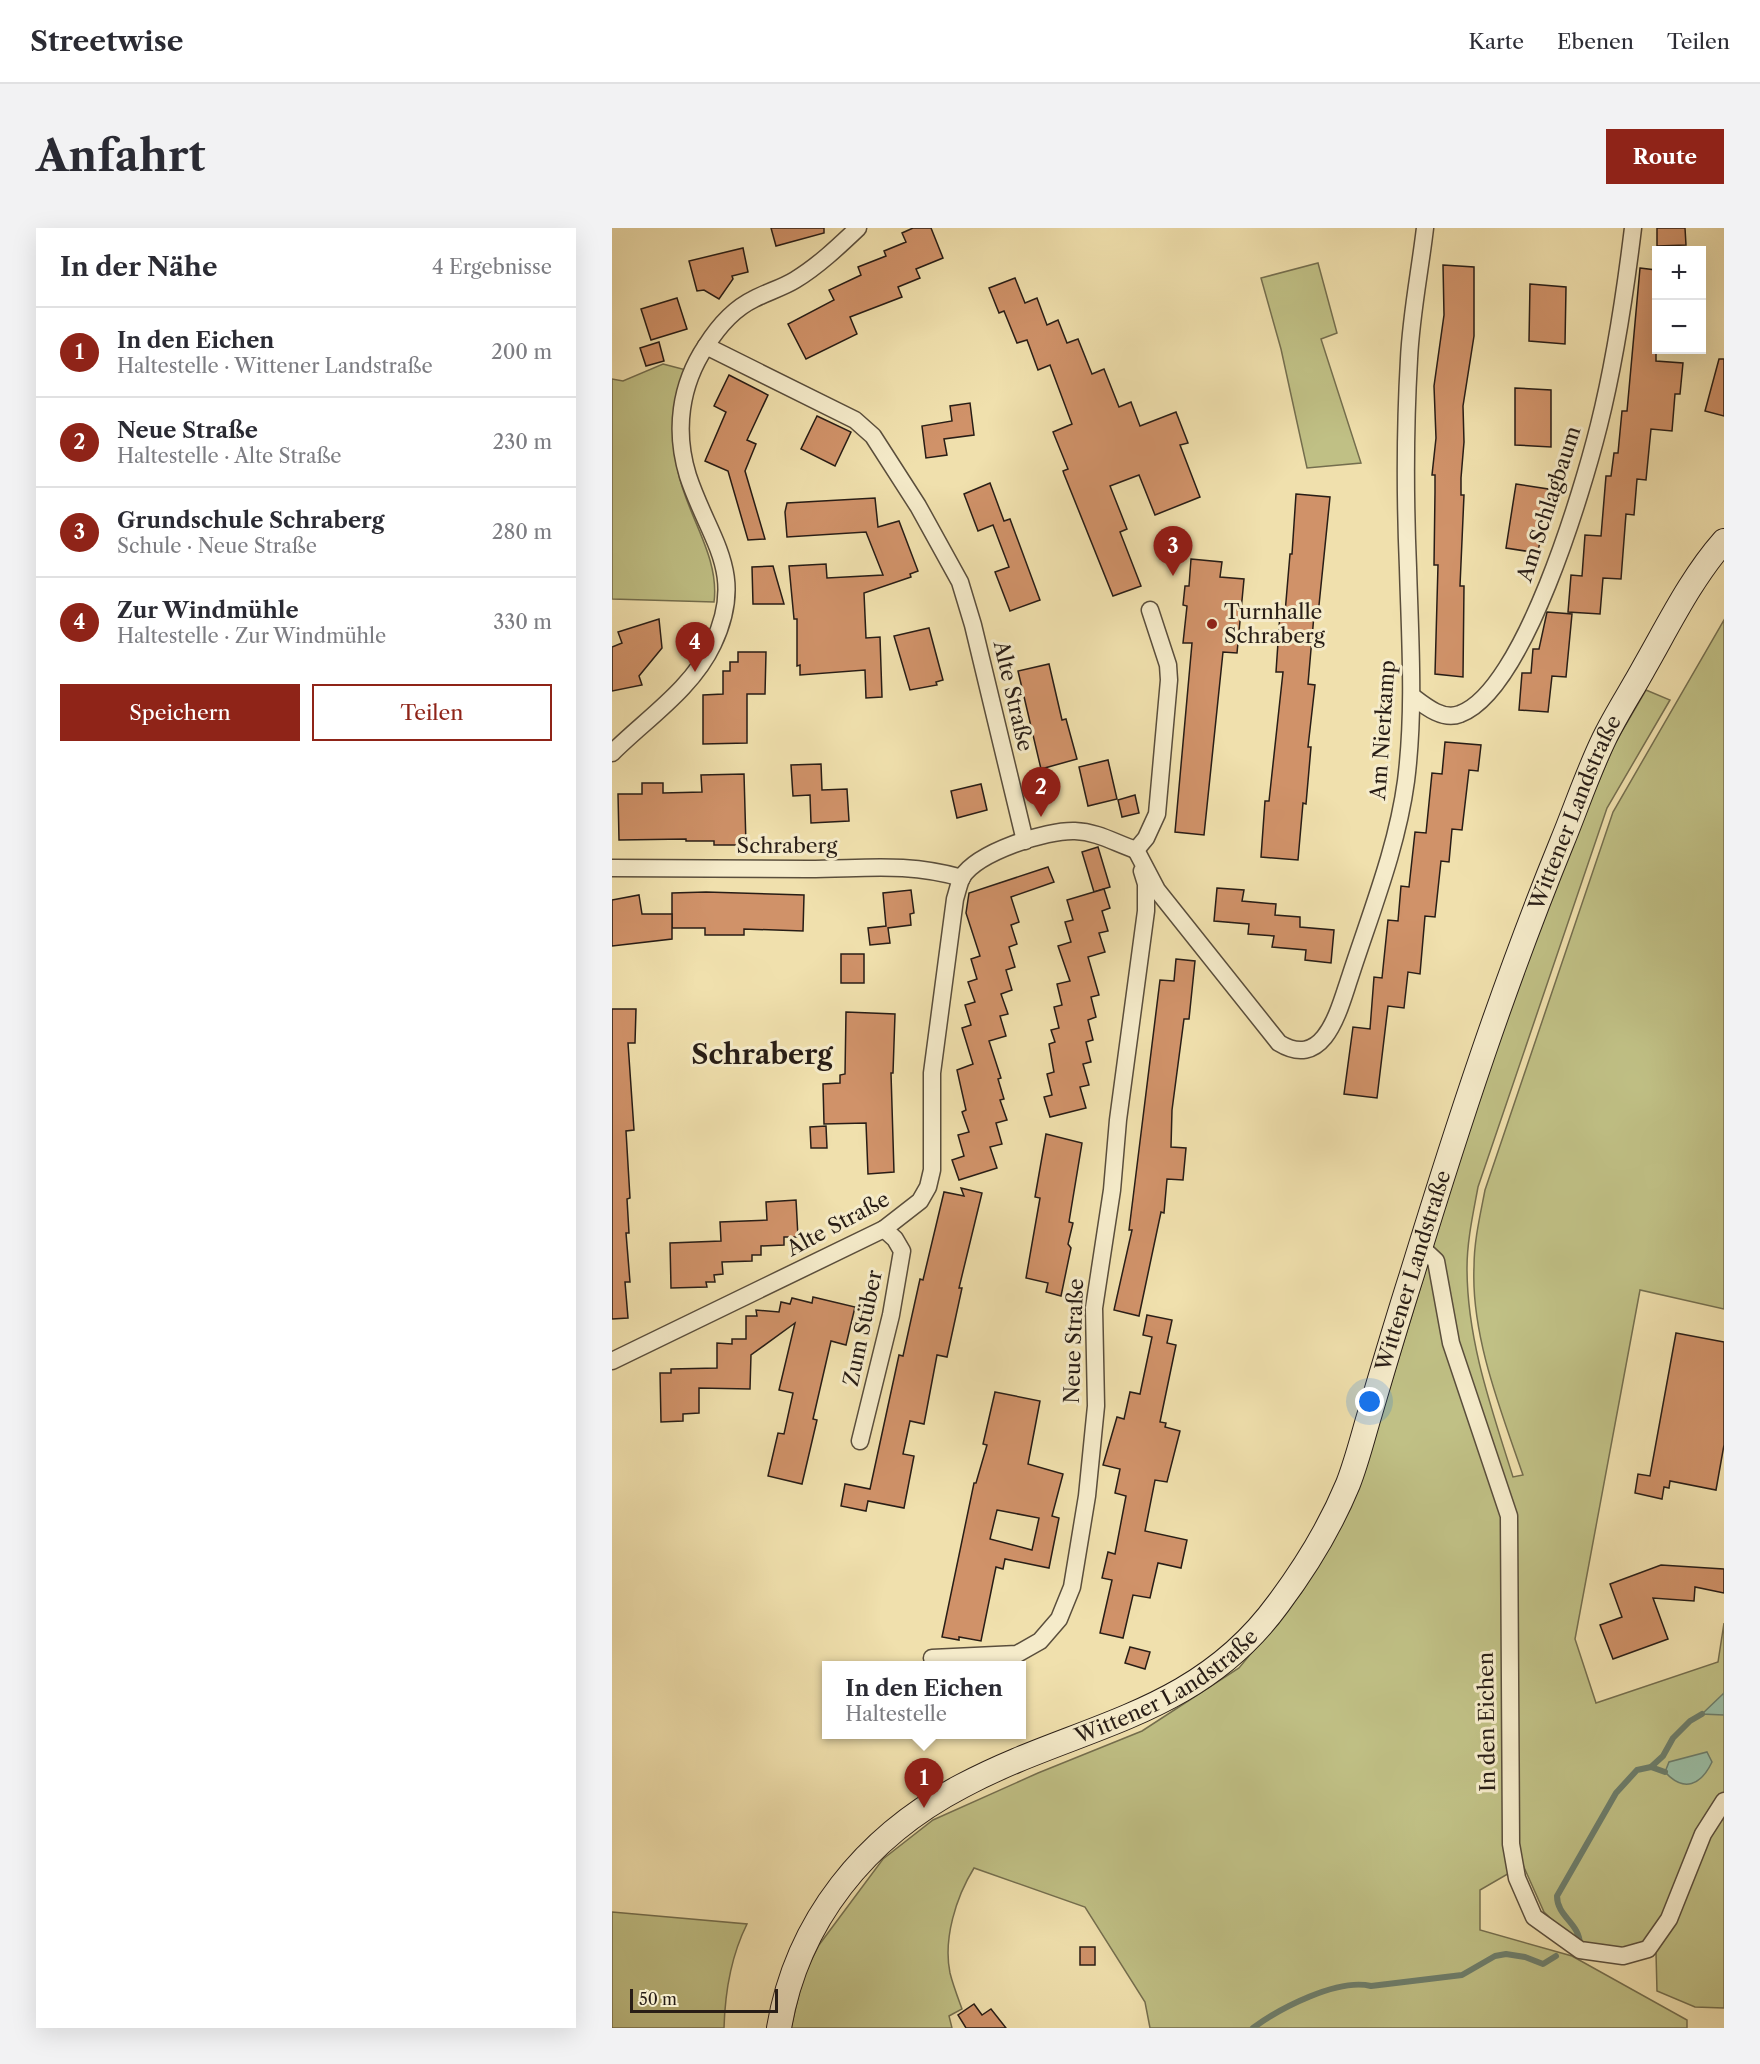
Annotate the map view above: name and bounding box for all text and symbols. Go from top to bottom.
text: Streetwise [30,24,184,58]
text: Karte [1469,29,1524,54]
text: Ebenen [1557,29,1634,54]
text: Teilen [1667,29,1730,54]
button: Route [1606,129,1724,184]
text: Anfahrt [36,130,205,182]
map controls [1652,246,1706,354]
button: + [1652,246,1706,300]
text: In der Nähe [60,251,217,283]
text: 4 Ergebnisse [432,255,552,279]
button: − [1652,300,1706,354]
text: In den Eichen [117,327,274,354]
text: 1 [75,340,84,364]
text: 200 m [491,340,552,364]
text: Haltestelle · Wittener Landstraße [117,354,433,378]
text: Neue Straße [117,417,258,444]
street label: Am Schlagbaum [1511,422,1586,586]
text: 2 [74,430,85,454]
text: 230 m [493,430,552,454]
text: Haltestelle · Alte Straße [117,444,342,468]
text: Grundschule Schraberg [117,507,384,534]
text: 3 [74,520,85,544]
text: 280 m [492,520,552,544]
pin: 3 [1154,526,1192,576]
text: Schule · Neue Straße [117,534,317,558]
text: Zur Windmühle [117,597,299,624]
place label: Turnhalle Schraberg [1224,599,1326,648]
text: 4 [74,610,85,634]
text: 330 m [493,610,552,634]
marker: Turnhalle Schraberg [1205,617,1219,631]
pin: 4 [676,622,715,672]
text: Haltestelle · Zur Windmühle [117,624,386,648]
street label: Alte Straße [988,637,1038,754]
street label: Am Nierkamp [1365,659,1400,802]
button: Speichern [60,684,300,741]
button: Teilen [312,684,552,741]
street label: Wittener Landstraße [1523,711,1626,914]
pin: 2 [1022,768,1060,817]
street label: Schraberg [737,833,838,858]
district label: Schraberg [691,1038,834,1071]
street label: Wittener Landstraße [1370,1167,1456,1375]
street label: Alte Straße [781,1186,893,1262]
street label: Zum Stüber [838,1267,887,1388]
street label: Neue Straße [1059,1278,1088,1404]
your location [1355,1387,1384,1416]
street label: Wittener Landstraße [1070,1624,1263,1749]
street label: In den Eichen [1473,1652,1500,1792]
popup [822,1661,1026,1739]
text: In den Eichen [845,1675,1003,1702]
text: Haltestelle [845,1702,947,1726]
pin: 1 [904,1758,944,1808]
scale bar [630,1986,778,2014]
text: 50 m [639,1989,677,2009]

